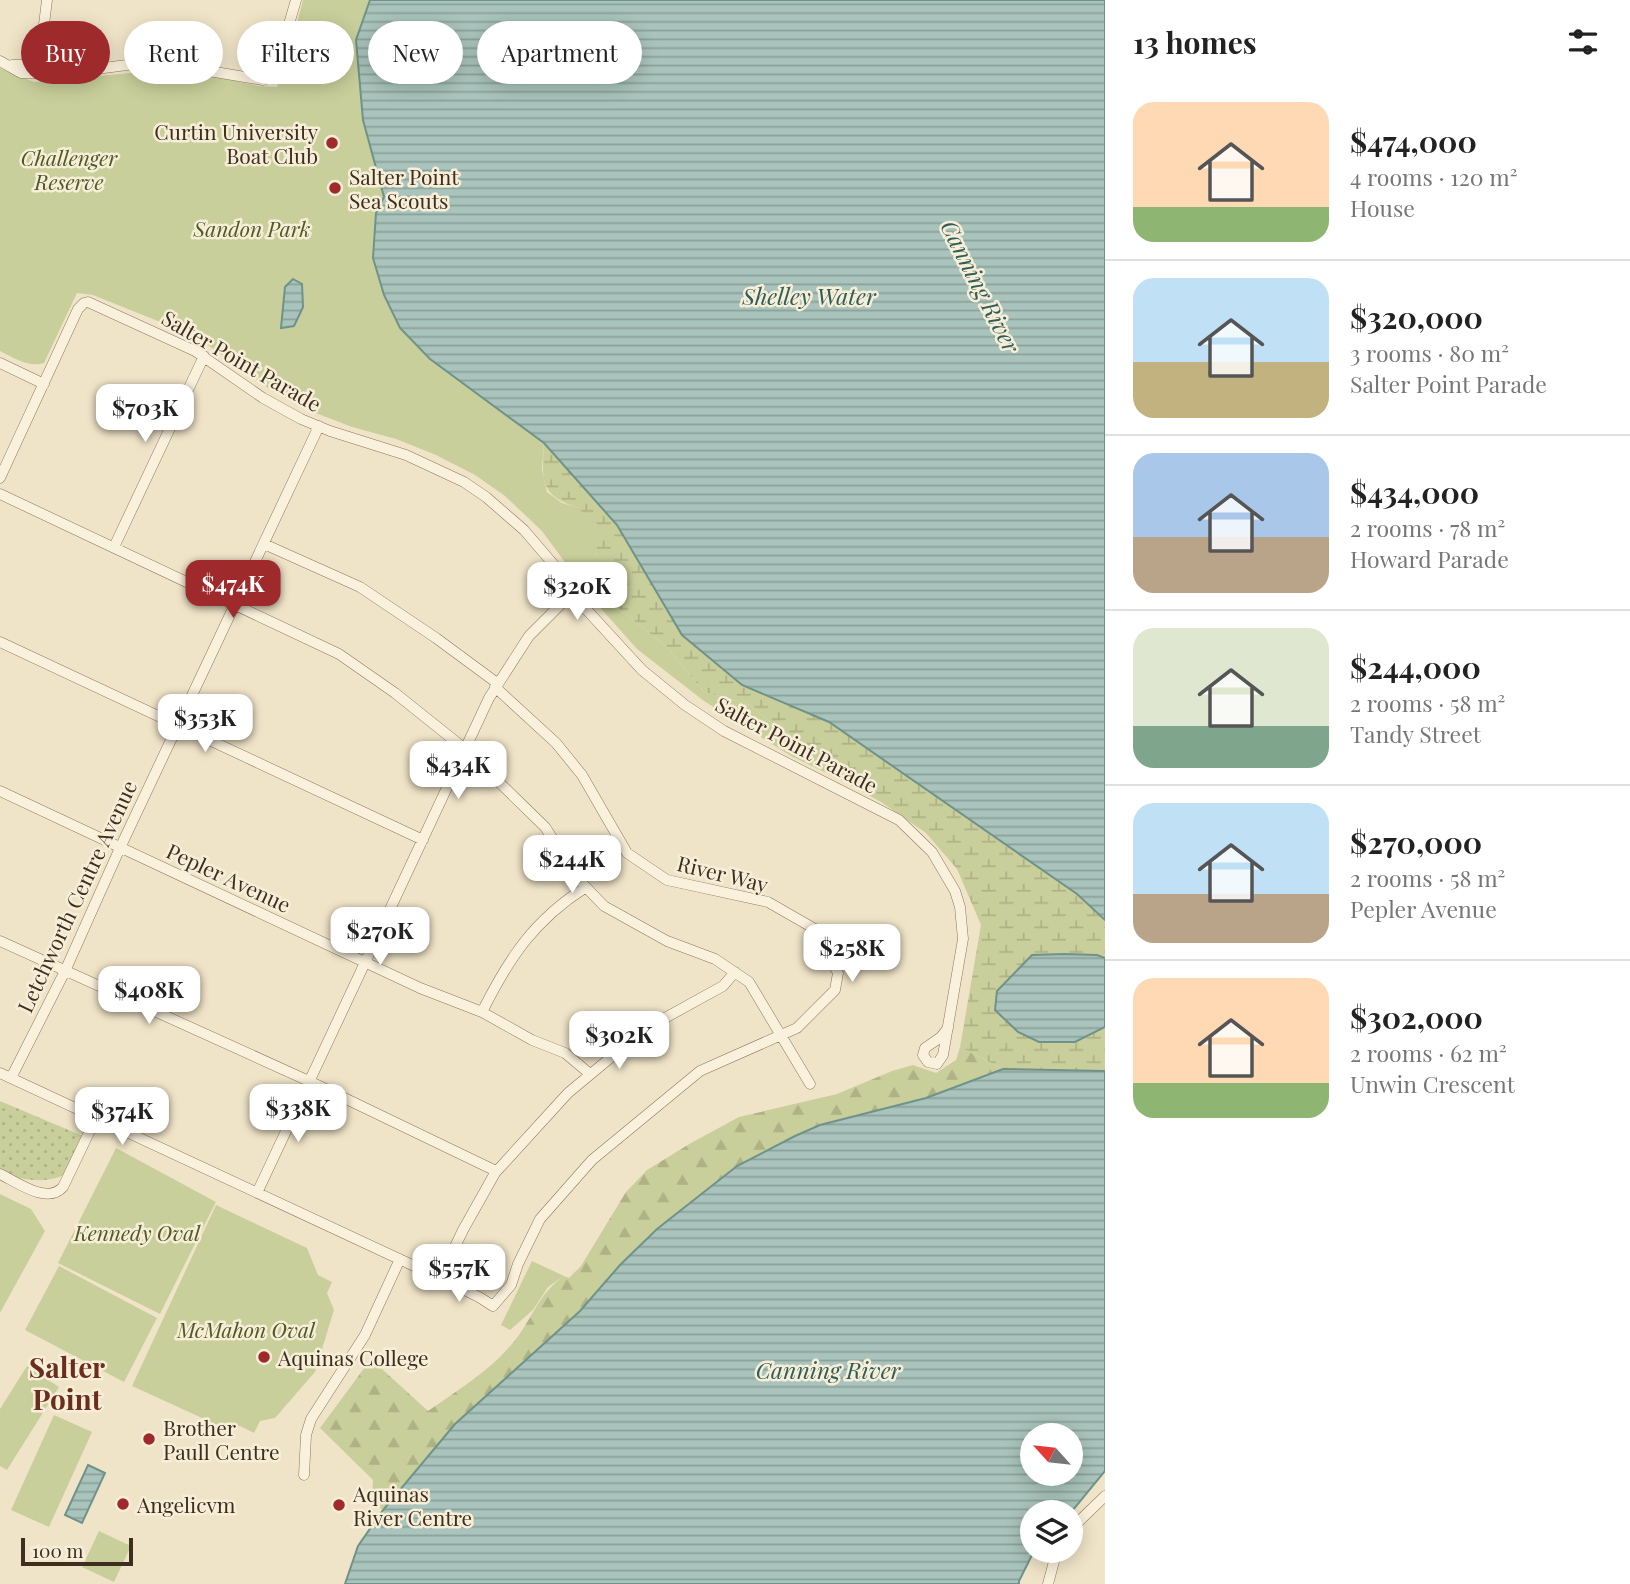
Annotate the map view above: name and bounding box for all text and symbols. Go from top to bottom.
chip: Buy [21,21,110,84]
chip: Rent [124,21,223,84]
chip: Filters [237,21,354,84]
chip: New [368,21,463,84]
chip: Apartment [477,21,642,84]
text: 13 homes [1133,22,1257,62]
icon: filters [1564,23,1602,61]
place label: Curtin University Boat Club [154,117,318,169]
text: $474,000 [1350,121,1477,161]
icon: home [1189,130,1273,214]
marker: Curtin University Boat Club [324,135,340,151]
park label: Challenger Reserve [21,143,118,195]
text: 4 rooms · 120 m² [1350,161,1518,192]
place label: Salter Point Sea Scouts [349,162,459,214]
marker: Salter Point Sea Scouts [327,180,343,196]
text: House [1350,192,1415,223]
park label: Sandon Park [193,214,311,242]
water label: Canning River [934,214,1028,359]
water label: Shelley Water [741,280,877,311]
text: $320,000 [1350,297,1483,337]
street label: Salter Point Parade [157,303,327,417]
icon: home [1189,306,1273,390]
text: 3 rooms · 80 m² [1350,337,1509,368]
text: Salter Point Parade [1350,368,1547,399]
pin: $703K [96,384,194,444]
text: $703K [112,391,178,422]
text: $434,000 [1350,472,1479,512]
icon: home [1189,481,1273,565]
text: 2 rooms · 78 m² [1350,512,1505,543]
text: Howard Parade [1350,543,1509,574]
pin: $474K [184,560,282,620]
pin: $320K [528,562,626,622]
text: $474K [202,567,264,598]
text: $320K [543,569,611,600]
text: $244,000 [1350,647,1481,687]
icon: home [1189,656,1273,740]
text: 2 rooms · 58 m² [1350,687,1505,718]
street label: Salter Point Parade [711,689,883,799]
pin: $353K [156,694,254,754]
text: $353K [174,701,236,732]
text: Tandy Street [1350,718,1481,749]
pin: $434K [409,742,507,801]
text: $434K [426,748,490,779]
street label: Letchworth Centre Avenue [10,775,142,1017]
text: $270,000 [1350,822,1482,862]
icon: home [1189,831,1273,915]
street label: Pepler Avenue [162,836,296,918]
pin: $244K [523,836,621,895]
text: $244K [539,842,605,873]
street label: River Way [675,848,772,898]
text: 2 rooms · 58 m² [1350,862,1505,893]
text: Pepler Avenue [1350,893,1497,924]
pin: $270K [331,908,429,967]
text: $270K [347,914,413,945]
pin: $258K [803,925,901,984]
text: $258K [819,931,885,962]
pin: $408K [100,967,198,1026]
text: $408K [114,973,184,1004]
text: $302,000 [1350,997,1483,1037]
icon: home [1189,1006,1273,1090]
pin: $302K [570,1012,668,1071]
text: $302K [585,1018,653,1049]
text: 2 rooms · 62 m² [1350,1037,1507,1068]
text: Unwin Crescent [1350,1068,1515,1099]
pin: $338K [249,1084,347,1144]
pin: $374K [73,1088,171,1147]
text: $338K [266,1091,330,1122]
text: $374K [91,1094,153,1125]
park label: Kennedy Oval [73,1218,201,1246]
pin: $557K [410,1244,508,1304]
text: $557K [428,1251,490,1282]
park label: McMahon Oval [176,1315,316,1343]
place label: Aquinas College [277,1343,429,1371]
district label: Salter Point [29,1348,105,1417]
marker: Aquinas College [256,1349,272,1365]
water label: Canning River [756,1354,902,1385]
place label: Brother Paull Centre [163,1413,280,1465]
north arrow [1020,1423,1083,1486]
map controls [1020,1423,1083,1563]
marker: Brother Paull Centre [141,1431,157,1447]
place label: Aquinas River Centre [352,1479,472,1531]
place label: Angelicvm [136,1490,236,1518]
marker: Angelicvm [115,1496,131,1512]
marker: Aquinas River Centre [331,1497,347,1513]
button: layers [1020,1500,1083,1563]
scale bar [21,1535,133,1567]
text: 100 m [32,1537,83,1563]

